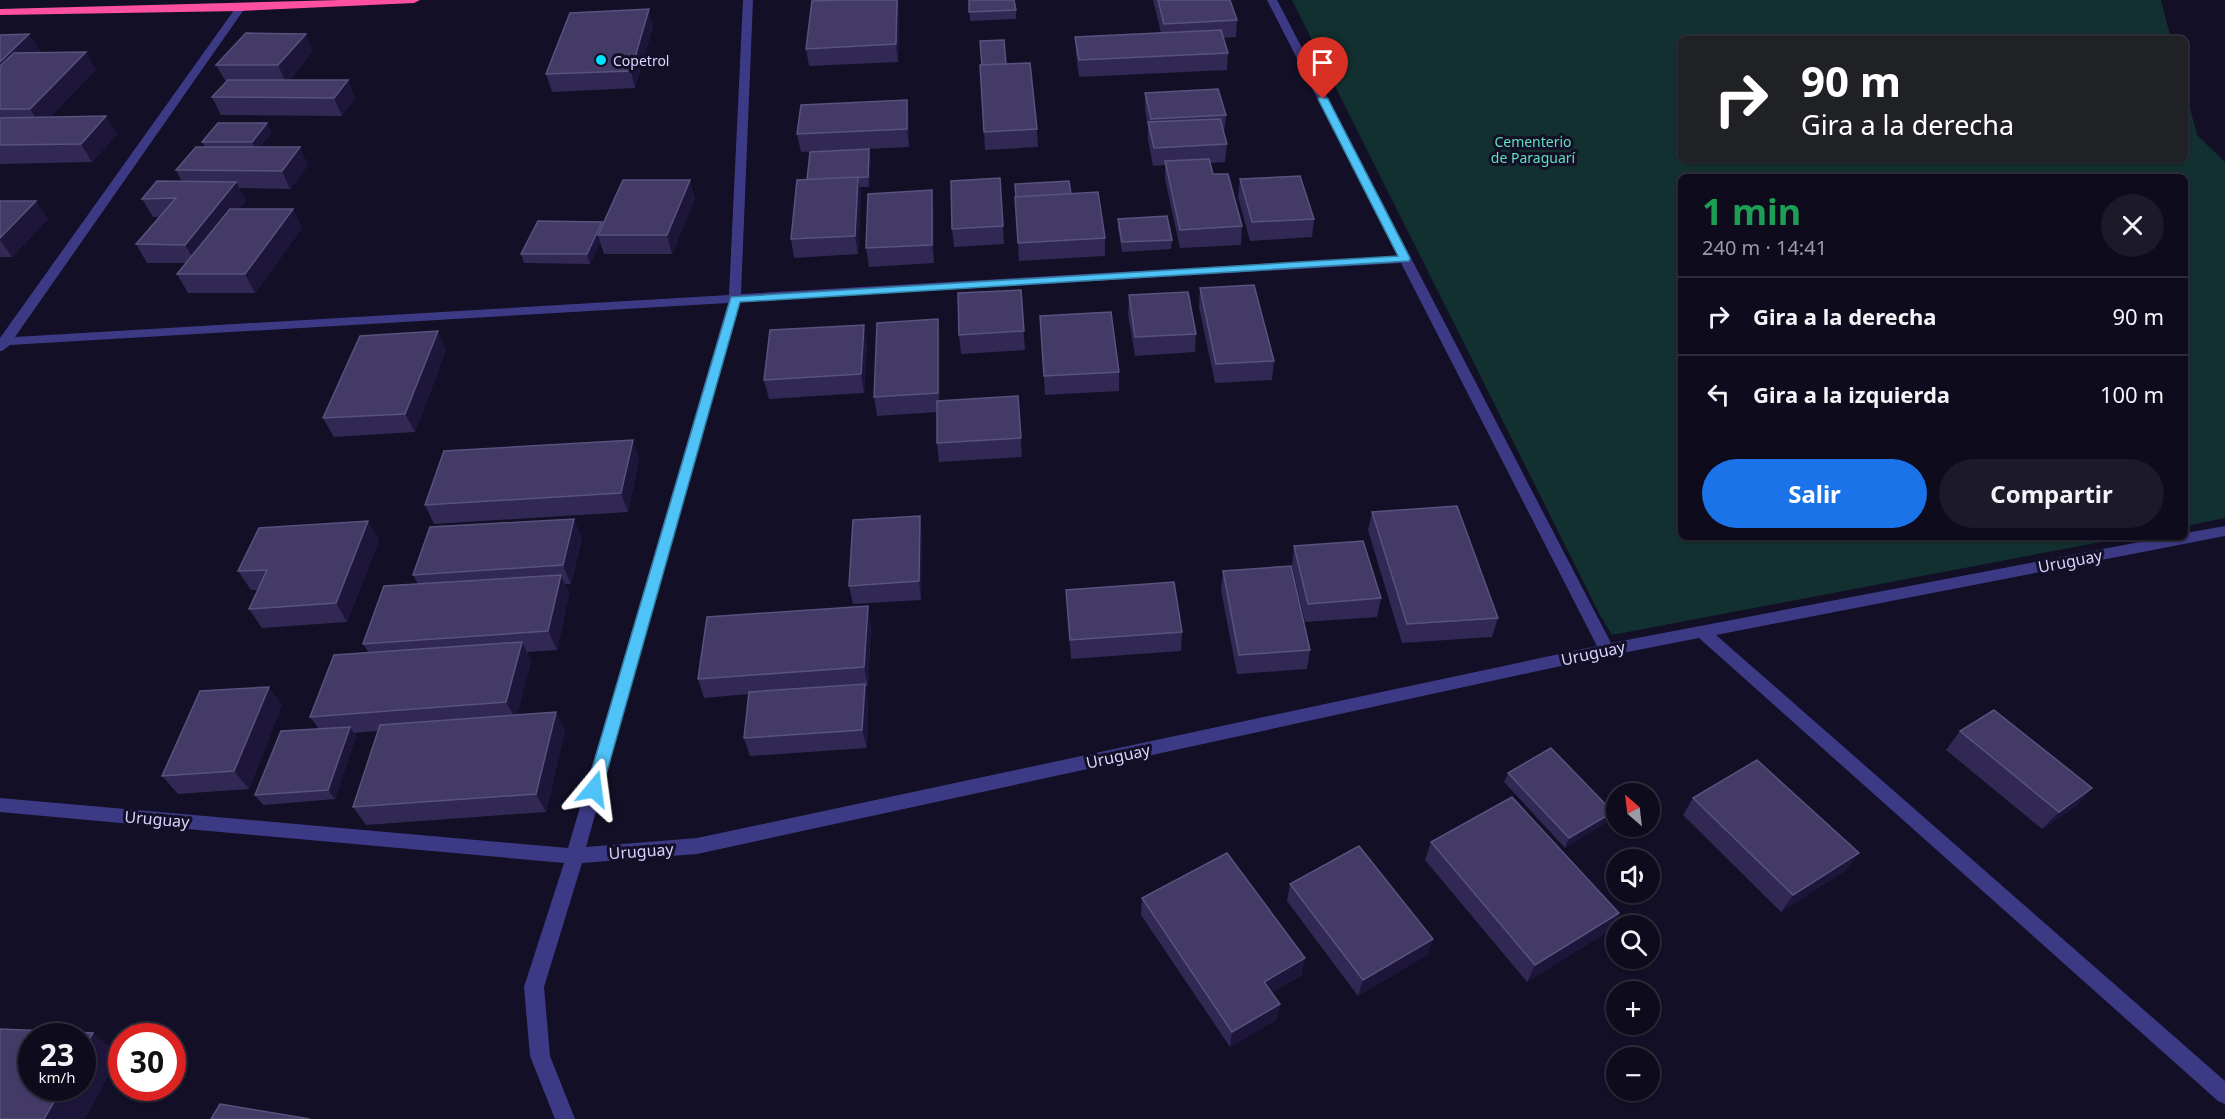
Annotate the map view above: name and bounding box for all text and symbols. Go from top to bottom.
pin [1297,37,1348,99]
icon: arrive [1306,46,1339,79]
place label: Copetrol [613,51,669,70]
text: 90 m [1801,52,1901,109]
marker: Copetrol [594,53,608,67]
icon: right [1702,60,1780,138]
text: Gira a la derecha [1801,106,2014,143]
park label: Cementerio de Paraguarí [1491,132,1576,167]
text: 1 min [1702,187,1801,236]
button: close [2101,194,2164,257]
text: 240 m · 14:41 [1702,234,1827,261]
icon: right [1702,300,1735,333]
text: Gira a la derecha [1753,301,1937,331]
text: 90 m [2113,301,2164,331]
icon: left [1702,378,1735,411]
text: Gira a la izquierda [1753,379,1950,409]
text: 100 m [2100,379,2164,409]
button: Salir [1702,459,1927,528]
button: Compartir [1939,459,2164,528]
street label: Uruguay [2036,544,2105,578]
street label: Uruguay [1559,635,1628,671]
street label: Uruguay [1084,738,1153,774]
position arrow [562,757,626,821]
north arrow [1606,783,1660,837]
map controls [1606,783,1660,1101]
street label: Uruguay [124,805,191,833]
street label: Uruguay [608,838,675,864]
button: sound [1606,849,1660,903]
button: search [1606,915,1660,969]
button: + [1606,981,1660,1035]
speed limit sign: 30 [108,1023,186,1101]
text: 23 [40,1034,74,1075]
button: − [1606,1047,1660,1101]
text: km/h [39,1067,75,1087]

